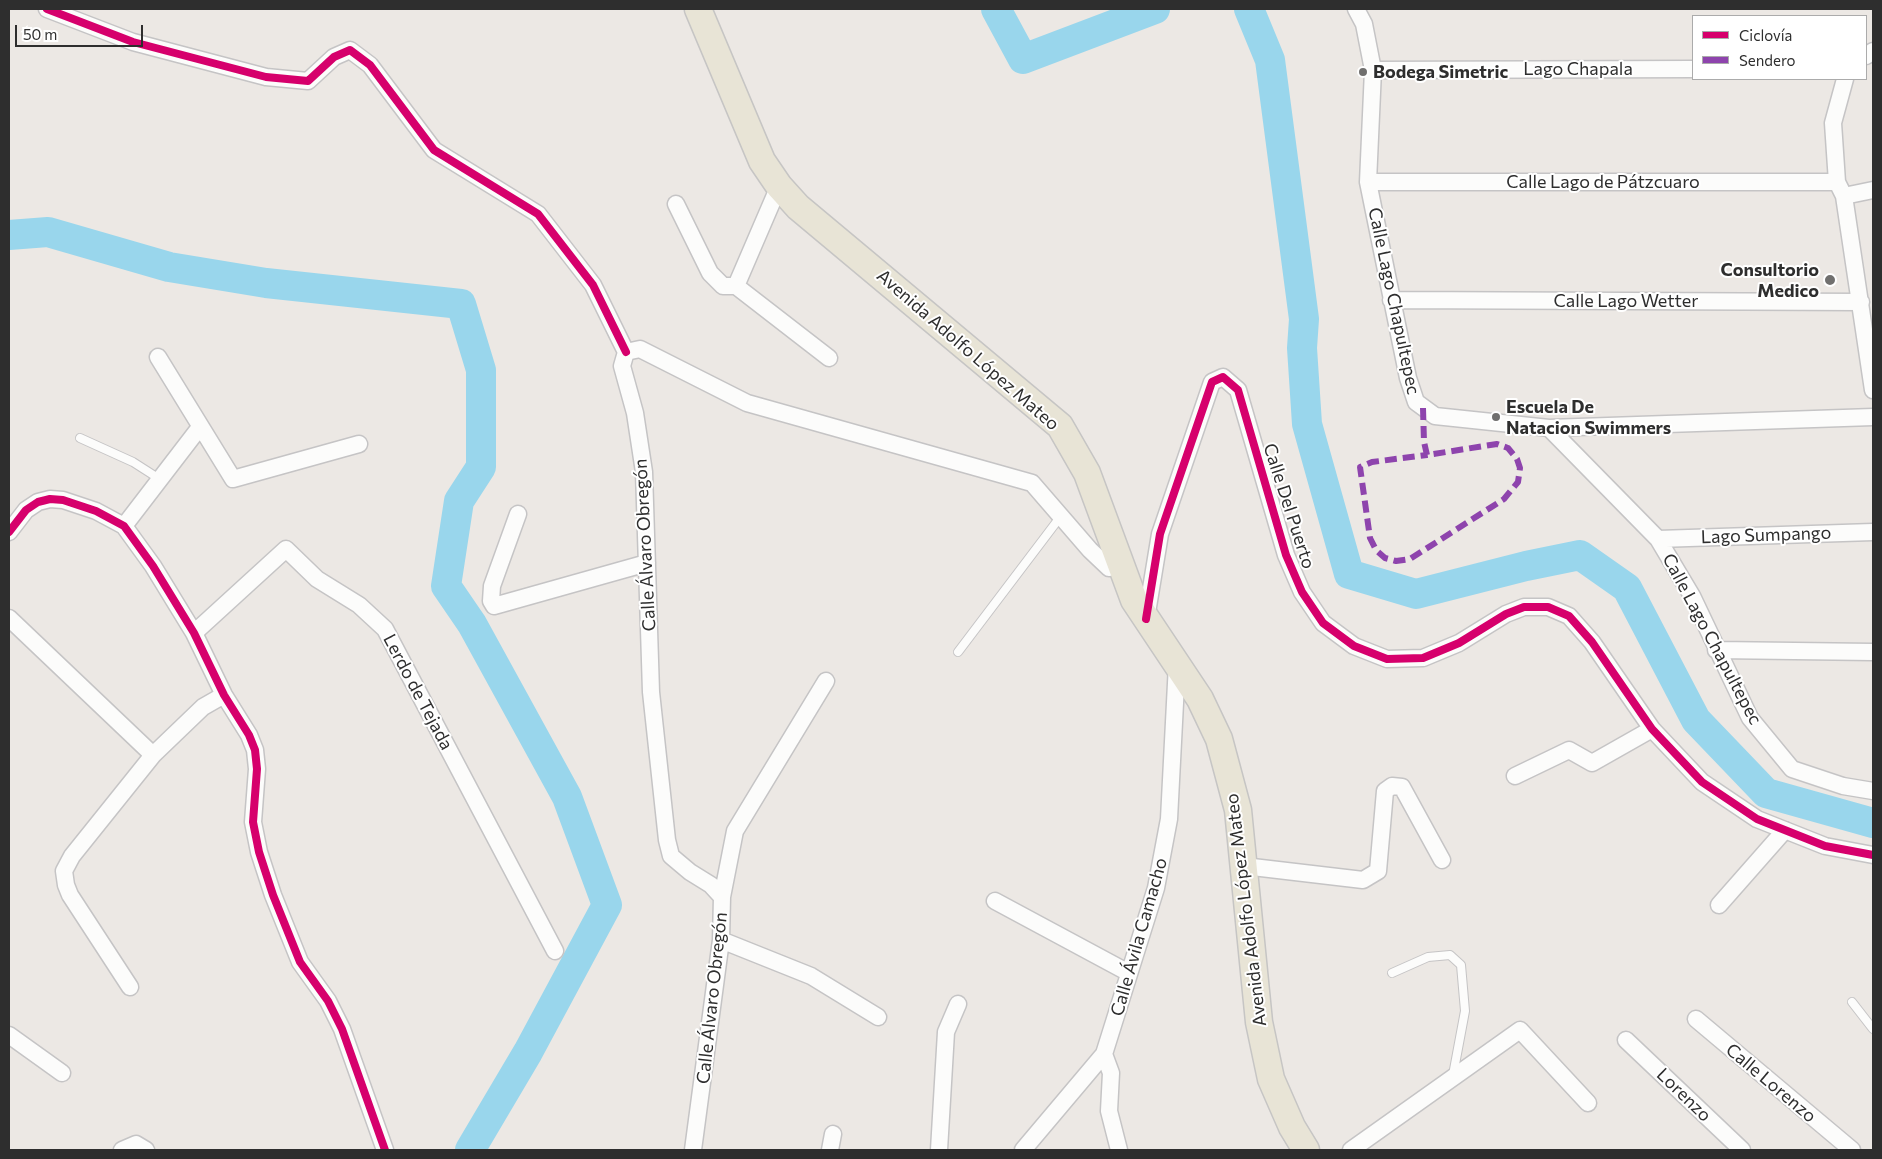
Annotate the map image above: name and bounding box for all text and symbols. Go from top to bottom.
scale bar [18,15,145,47]
legend [1692,15,1867,80]
text: 50 m [23,25,57,43]
text: Ciclovía [1739,26,1792,44]
text: Sendero [1739,51,1796,69]
street label: Lago Chapala [1523,58,1633,80]
place label: Bodega Simetric [1373,61,1508,83]
marker: Bodega Simetric [1357,66,1369,78]
street label: Calle Lago de Pátzcuaro [1506,171,1700,193]
street label: Calle Lago Chapultepec [1364,206,1424,396]
place label: Consultorio Medico [1720,259,1819,302]
street label: Avenida Adolfo López Mateo [872,265,1064,435]
marker: Consultorio Medico [1823,273,1837,287]
street label: Calle Lago Wetter [1553,290,1699,312]
place label: Escuela De Natacion Swimmers [1506,396,1671,438]
marker: Escuela De Natacion Swimmers [1490,411,1502,423]
street label: Calle Del Puerto [1259,441,1319,571]
street label: Calle Álvaro Obregón [630,458,660,632]
street label: Lago Sumpango [1700,522,1832,548]
street label: Calle Lago Chapultepec [1658,550,1766,728]
street label: Lerdo de Tejada [378,630,458,754]
street label: Avenida Adolfo López Mateo [1221,792,1271,1028]
street label: Calle Ávila Camacho [1106,855,1172,1019]
street label: Calle Álvaro Obregón [692,911,732,1085]
street label: Calle Lorenzo [1721,1039,1821,1127]
street label: Lorenzo [1652,1064,1716,1126]

